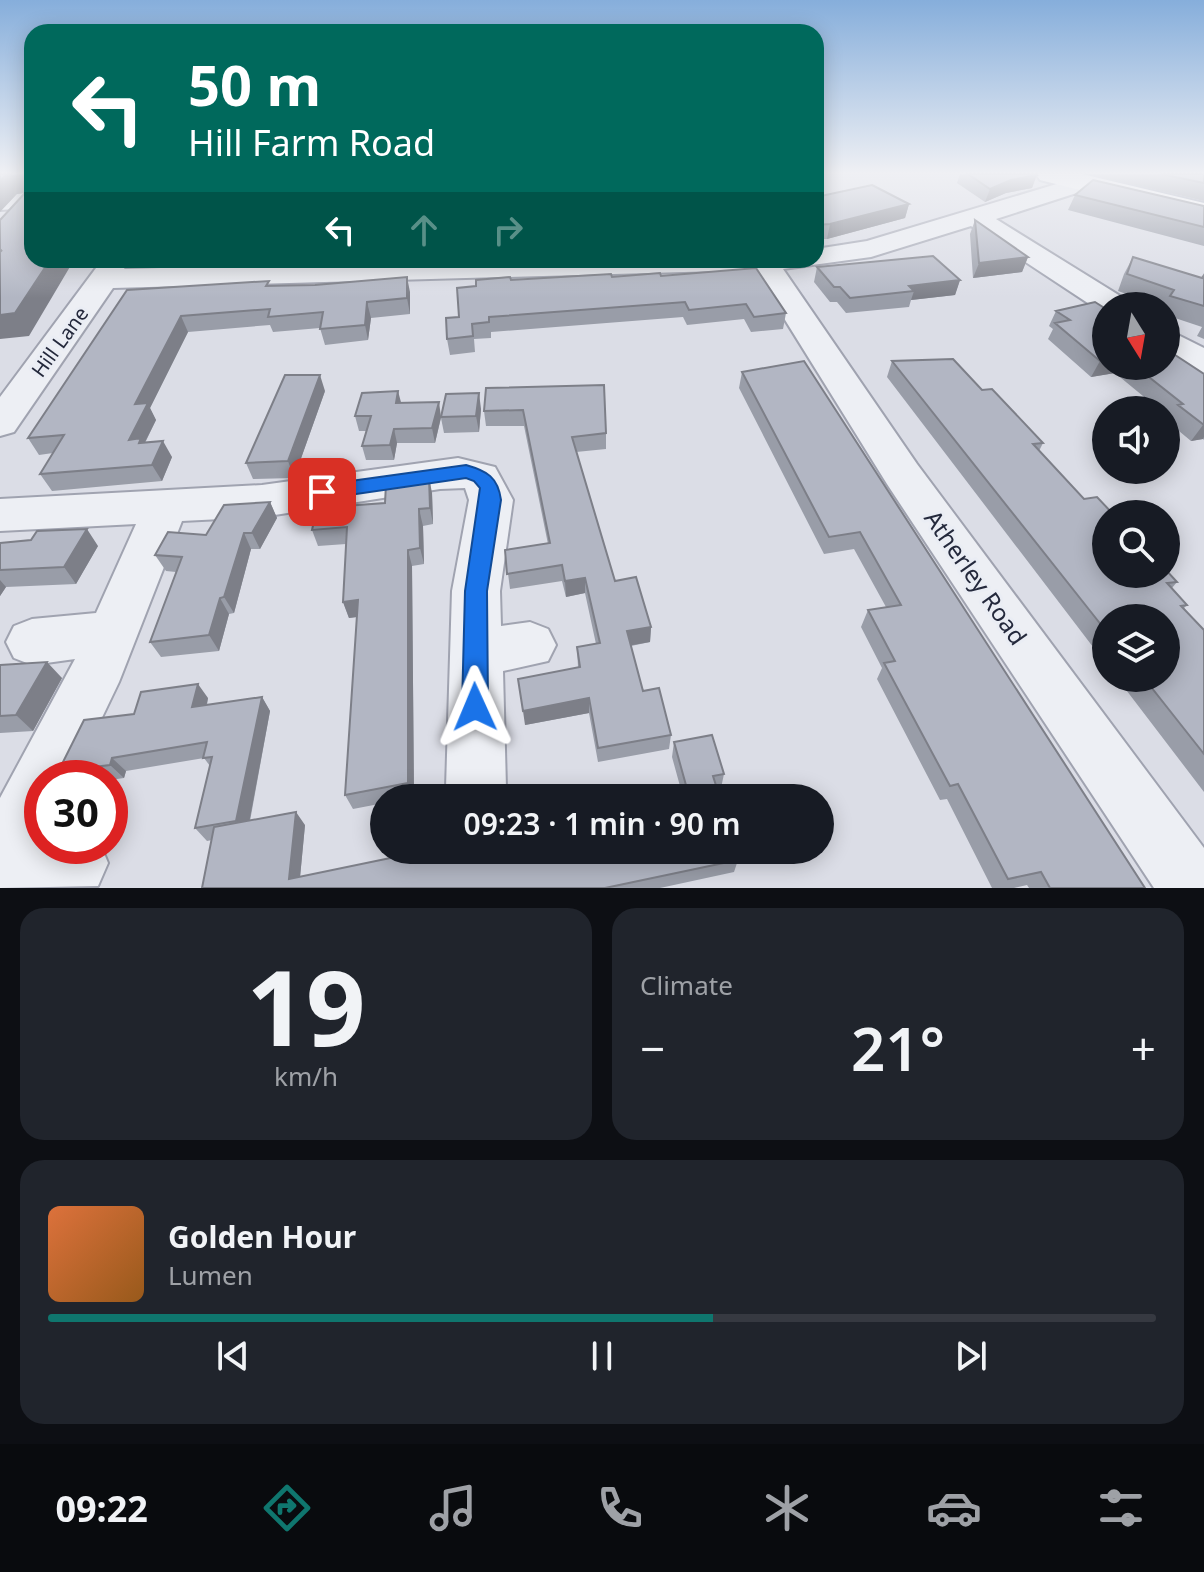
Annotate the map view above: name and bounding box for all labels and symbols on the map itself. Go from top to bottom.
north arrow [1092,292,1180,380]
street label: Hill Lane [25,301,94,382]
pin [288,458,356,526]
street label: Atherley Road [917,503,1035,651]
position arrow [433,665,517,749]
speed limit sign: 30 [24,760,128,864]

